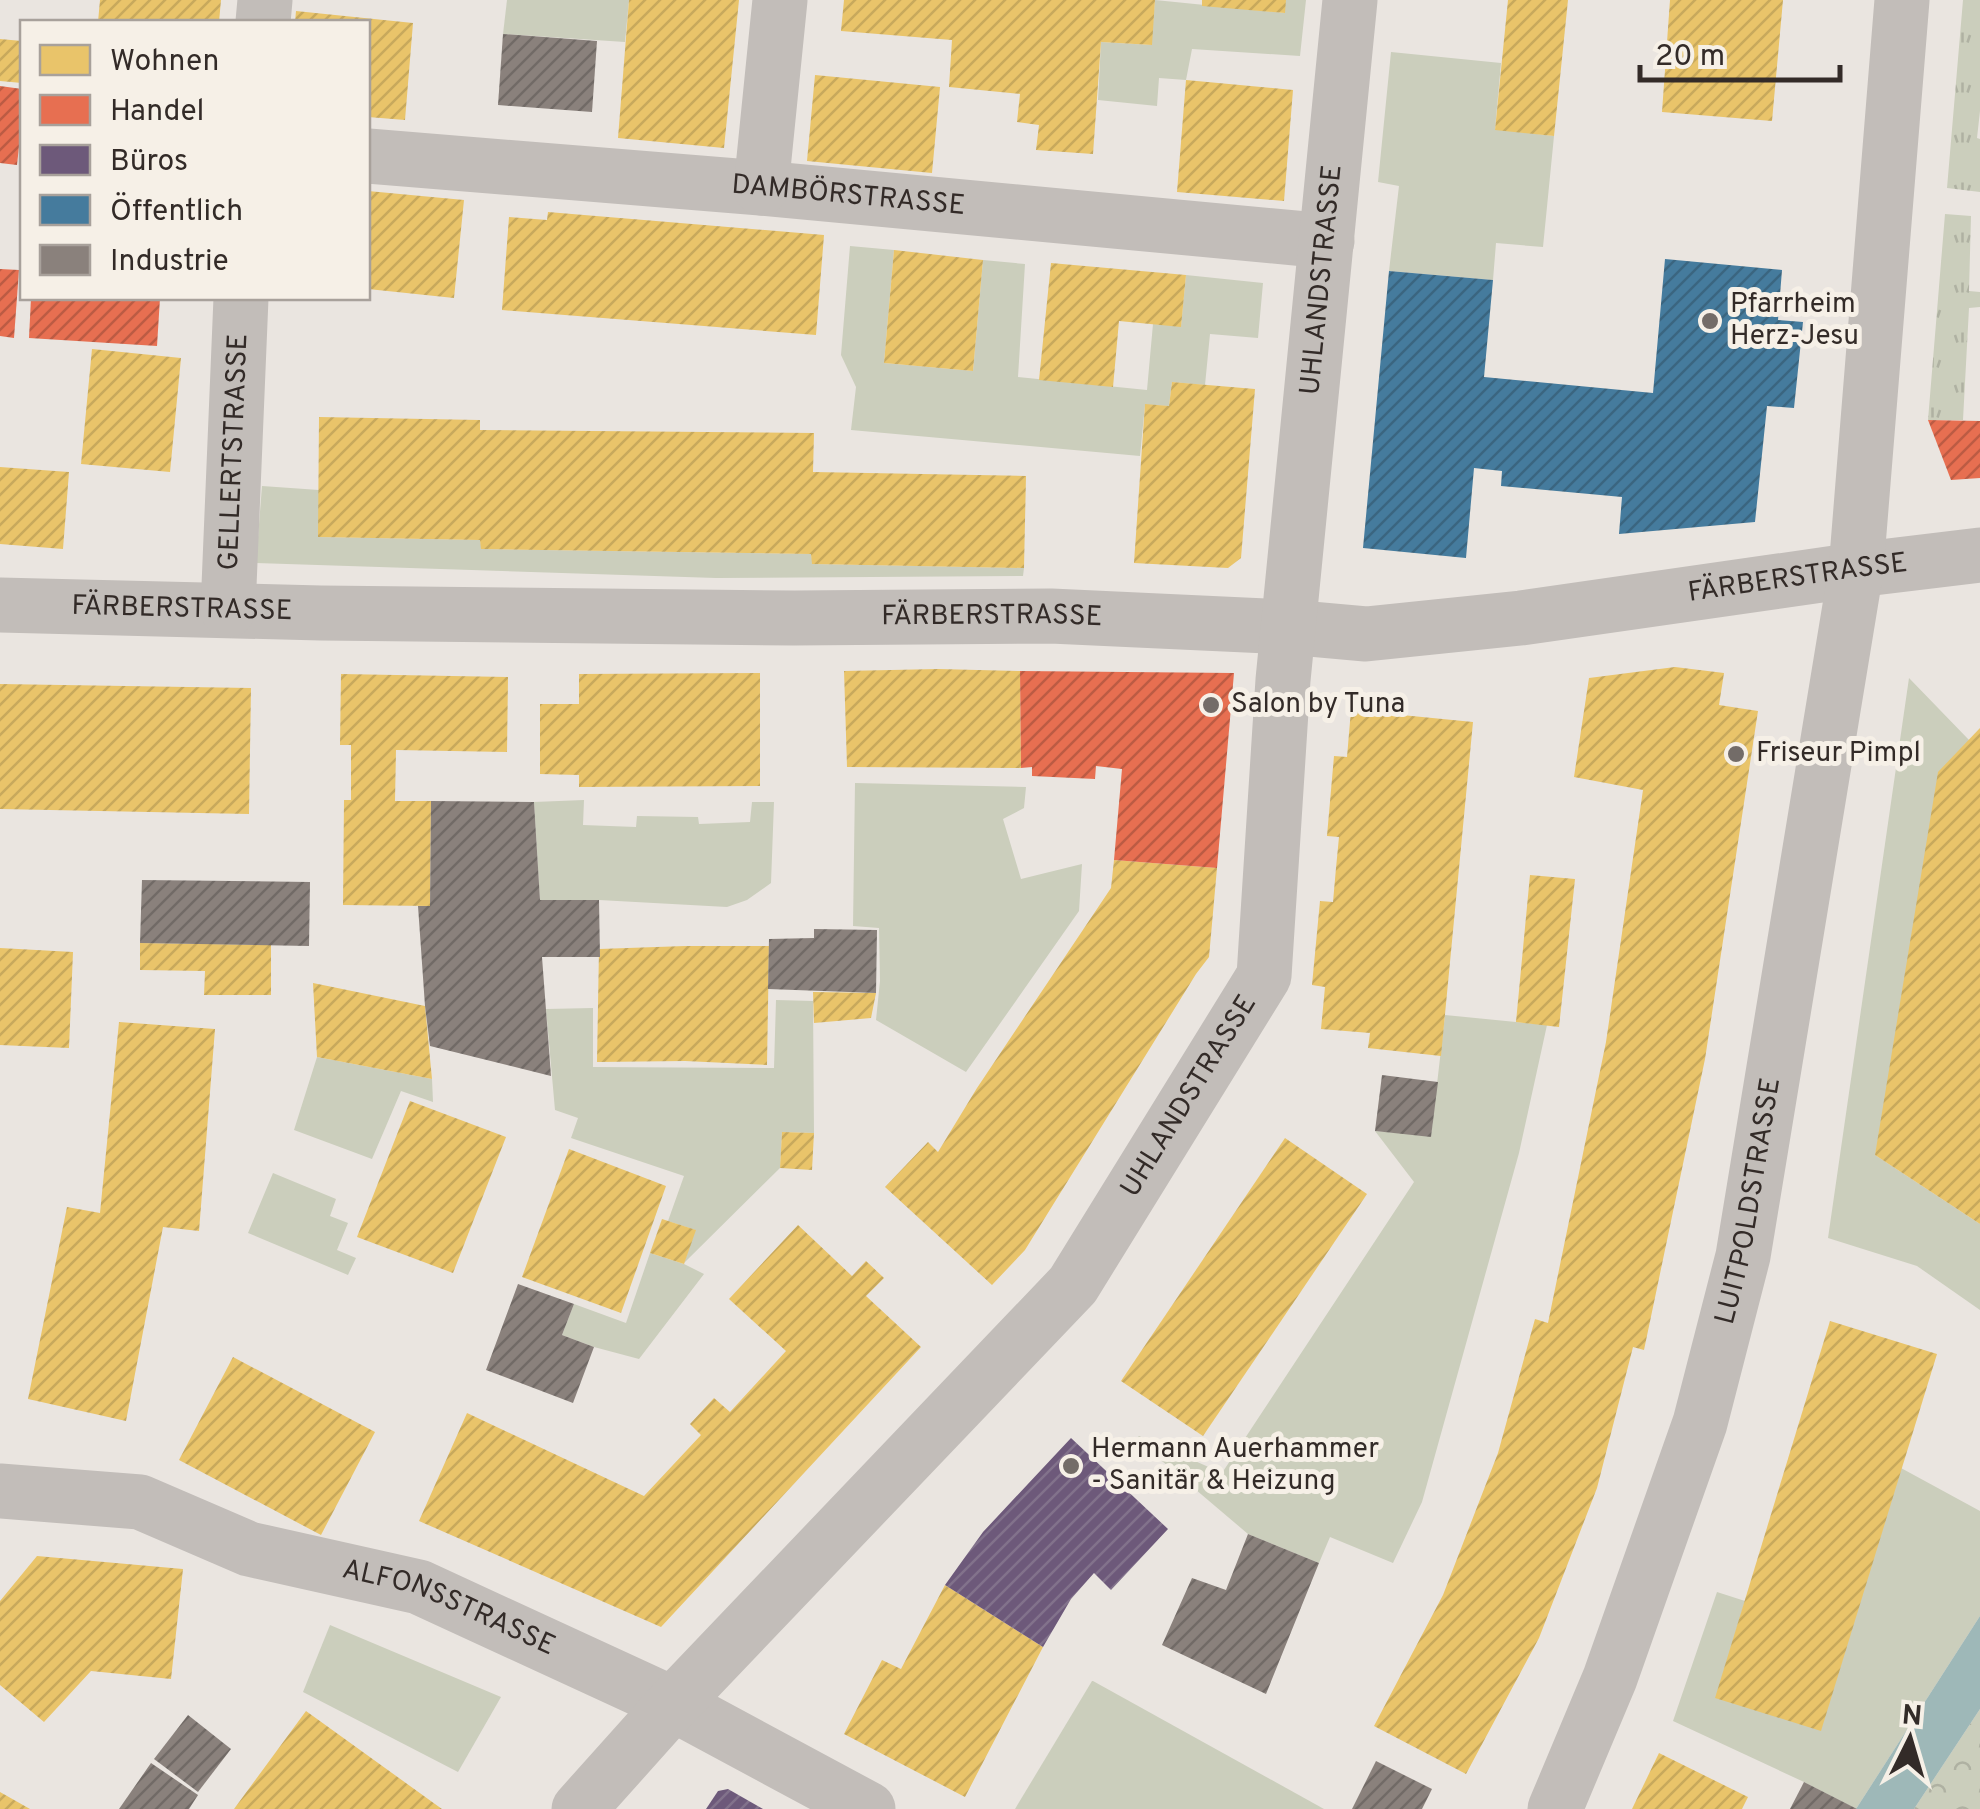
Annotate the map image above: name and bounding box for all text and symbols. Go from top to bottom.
legend [20,20,370,300]
scale bar [1640,20,1840,82]
text: 20 m [1655,39,1725,76]
text: Wohnen [110,44,219,81]
text: Handel [110,94,204,131]
text: Büros [110,144,188,181]
street label: UHLANDSTRASSE [1293,163,1352,397]
street label: DAMBÖRSTRASSE [730,168,967,225]
text: Öffentlich [110,192,243,231]
text: Industrie [110,244,229,281]
place label: Pfarrheim Herz-Jesu [1730,287,1859,355]
marker: Pfarrheim Herz-Jesu [1699,310,1721,332]
street label: GELLERTSTRASSE [212,333,257,571]
street label: FÄRBERSTRASSE [1686,546,1909,612]
street label: FÄRBERSTRASSE [71,588,293,630]
street label: FÄRBERSTRASSE [881,598,1103,636]
place label: Salon by Tuna [1231,687,1405,723]
marker: Salon by Tuna [1200,694,1222,716]
place label: Friseur Pimpl [1756,736,1921,772]
marker: Friseur Pimpl [1725,743,1747,765]
street label: UHLANDSTRASSE [1113,988,1266,1204]
street label: LUITPOLDSTRASSE [1708,1075,1790,1329]
place label: Hermann Auerhammer - Sanitär & Heizung [1091,1432,1379,1500]
marker: Hermann Auerhammer - Sanitär & Heizung [1060,1455,1082,1477]
street label: ALFONSSTRASSE [339,1552,561,1665]
north arrow [1860,1689,1960,1789]
text: N [1900,1698,1924,1736]

